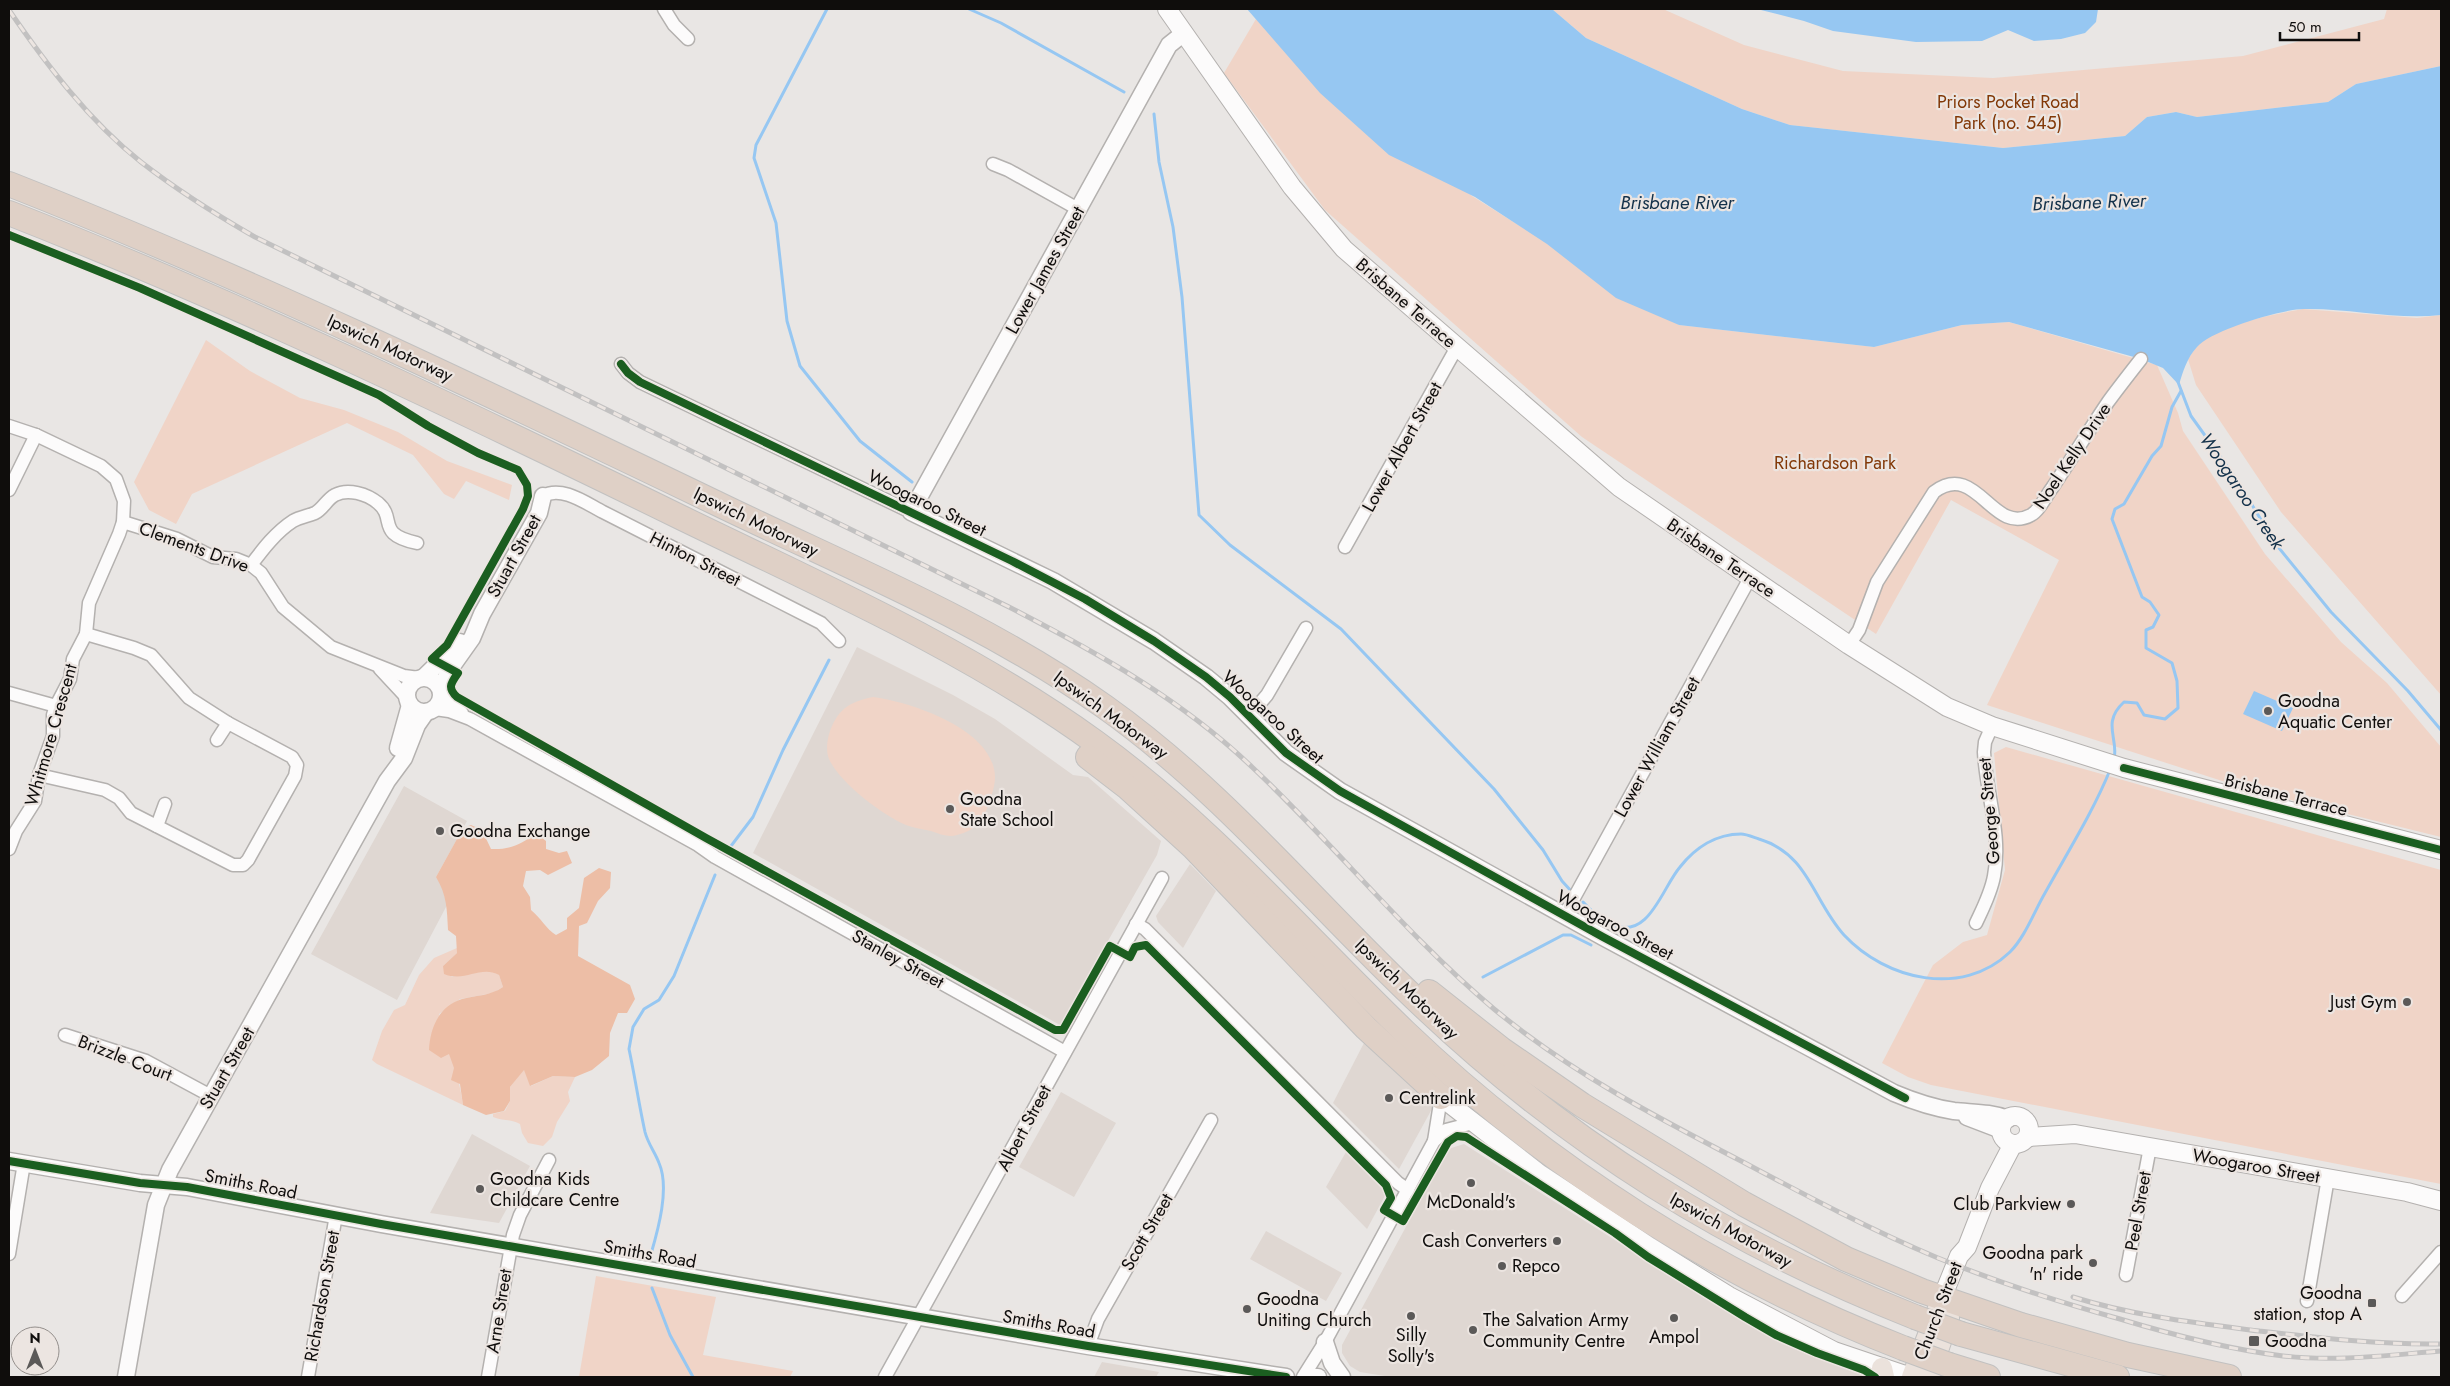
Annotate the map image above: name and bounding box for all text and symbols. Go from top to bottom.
scale bar [2280,10,2359,42]
text: 50 m [2288,16,2322,38]
park label: Priors Pocket Road Park (no. 545) [1937,89,2079,136]
water label: Brisbane River [2032,186,2148,217]
water label: Brisbane River [1620,189,1735,216]
street label: Lower James Street [999,201,1091,339]
street label: Brisbane Terrace [1350,252,1462,354]
street label: Ipswich Motorway [323,307,457,389]
street label: Lower Albert Street [1356,377,1449,517]
street label: Noel Kelly Drive [2027,398,2117,514]
water label: Woogaroo Creek [2193,427,2292,555]
park label: Richardson Park [1774,450,1896,476]
street label: Woogaroo Street [863,463,991,543]
street label: Ipswich Motorway [689,480,823,564]
street label: Stuart Street [481,509,548,602]
street label: Brisbane Terrace [1662,512,1780,604]
street label: Clements Drive [135,515,253,579]
street label: Hinton Street [645,525,746,593]
street label: Whitmore Crescent [18,660,84,809]
street label: Ipswich Motorway [1048,664,1174,766]
street label: Woogaroo Street [1216,664,1330,770]
street label: Lower William Street [1608,671,1707,822]
place label: Goodna Aquatic Center [2278,688,2393,735]
marker: Goodna Aquatic Center [2262,705,2274,717]
street label: George Street [1971,756,2007,865]
street label: Brisbane Terrace [2222,767,2350,823]
place label: Goodna State School [960,786,1054,833]
marker: Goodna State School [944,803,956,815]
place label: Goodna Exchange [450,818,590,844]
marker: Goodna Exchange [434,825,446,837]
street label: Woogaroo Street [1552,883,1679,967]
street label: Stanley Street [847,923,949,995]
street label: Ipswich Motorway [1349,932,1465,1046]
place label: Just Gym [2328,989,2397,1015]
marker: Just Gym [2401,996,2413,1008]
street label: Stuart Street [193,1021,261,1114]
street label: Brizzle Court [74,1028,176,1088]
street label: Albert Street [990,1080,1058,1176]
place label: Centrelink [1399,1085,1476,1111]
marker: Centrelink [1383,1092,1395,1104]
street label: Woogaroo Street [2190,1142,2322,1190]
street label: Smiths Road [202,1162,300,1206]
place label: Goodna Kids Childcare Centre [490,1166,619,1213]
street label: Peel Street [2118,1169,2158,1253]
marker: McDonald's [1465,1177,1477,1189]
marker: Goodna Kids Childcare Centre [474,1183,486,1195]
street label: Ipswich Motorway [1665,1186,1797,1274]
street label: Scott Street [1114,1188,1180,1275]
place label: McDonald's [1427,1189,1515,1215]
place label: Club Parkview [1953,1191,2062,1217]
marker: Club Parkview [2065,1198,2077,1210]
street label: Richardson Street [298,1228,346,1364]
place label: Cash Converters [1422,1228,1547,1254]
street label: Smiths Road [602,1233,698,1275]
marker: Cash Converters [1551,1235,1563,1247]
place label: Goodna park 'n' ride [1983,1240,2083,1287]
place label: Repco [1512,1253,1560,1279]
street label: Church Street [1907,1257,1969,1364]
marker: Goodna park 'n' ride [2087,1257,2099,1269]
marker: Repco [1496,1260,1508,1272]
street label: Arne Street [480,1266,519,1355]
place label: Goodna station, stop A [2254,1280,2362,1327]
place label: Goodna Uniting Church [1257,1286,1372,1333]
marker: Goodna station, stop A [2366,1297,2378,1309]
street label: Smiths Road [1001,1303,1097,1345]
marker: Goodna Uniting Church [1241,1303,1253,1315]
place label: The Salvation Army Community Centre [1483,1307,1628,1354]
marker: Silly Solly's [1405,1310,1417,1322]
marker: Ampol [1668,1312,1680,1324]
place label: Silly Solly's [1388,1322,1434,1369]
marker: The Salvation Army Community Centre [1467,1324,1479,1336]
place label: Ampol [1649,1324,1699,1350]
north arrow [10,1326,60,1376]
text: N [29,1328,41,1348]
place label: Goodna [2265,1328,2327,1354]
marker: Goodna [2247,1334,2261,1348]

